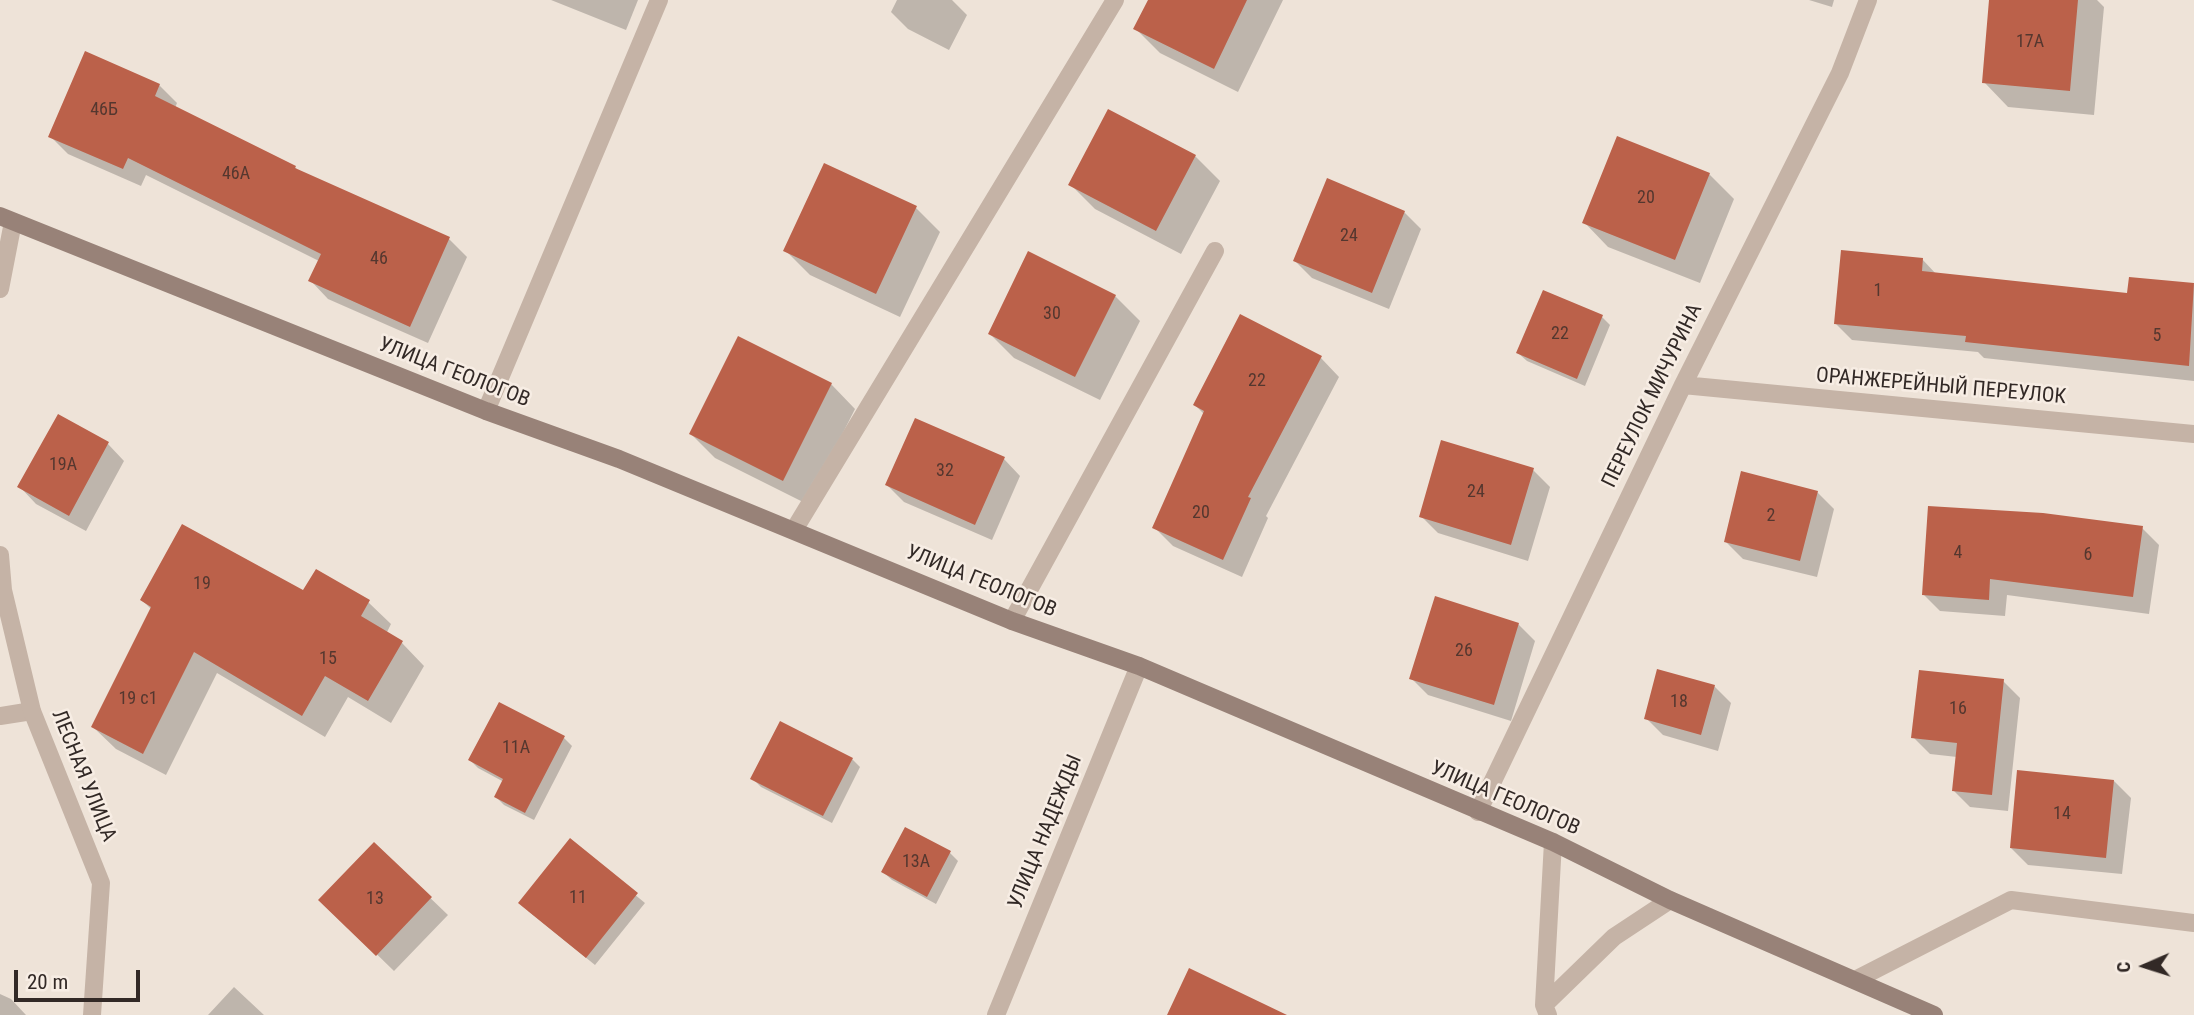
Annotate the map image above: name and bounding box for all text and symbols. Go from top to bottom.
house number: 17А [2016,31,2044,53]
house number: 46Б [90,99,118,121]
house number: 46А [222,163,250,185]
house number: 20 [1637,187,1655,209]
house number: 24 [1340,225,1358,247]
house number: 46 [370,248,388,270]
house number: 1 [1874,280,1882,302]
street label: ПЕРЕУЛОК МИЧУРИНА [1598,300,1708,492]
house number: 30 [1043,303,1061,325]
house number: 22 [1551,323,1569,345]
house number: 5 [2153,325,2161,347]
street label: УЛИЦА ГЕОЛОГОВ [375,333,533,413]
street label: ОРАНЖЕРЕЙНЫЙ ПЕРЕУЛОК [1815,364,2067,410]
house number: 22 [1248,370,1266,392]
house number: 19А [49,454,77,476]
house number: 32 [936,460,954,482]
house number: 24 [1467,481,1485,503]
house number: 20 [1192,502,1210,524]
house number: 2 [1767,505,1775,527]
street label: УЛИЦА ГЕОЛОГОВ [902,540,1060,624]
house number: 4 [1954,542,1962,564]
house number: 6 [2084,544,2092,566]
house number: 19 [193,573,211,595]
house number: 26 [1455,640,1473,662]
house number: 15 [319,648,337,670]
house number: 19 с1 [118,688,158,710]
house number: 18 [1670,691,1688,713]
house number: 16 [1949,698,1967,720]
street label: ЛЕСНАЯ УЛИЦА [45,706,121,846]
house number: 11А [502,737,530,759]
street label: УЛИЦА НАДЕЖДЫ [1004,751,1088,913]
street label: УЛИЦА ГЕОЛОГОВ [1427,756,1583,842]
house number: 14 [2053,803,2071,825]
house number: 13А [902,851,930,873]
house number: 11 [569,887,587,909]
house number: 13 [366,888,384,910]
north arrow [2110,931,2180,1001]
scale bar [18,956,144,1000]
text: С [2112,961,2135,973]
text: 20 m [27,970,68,994]

